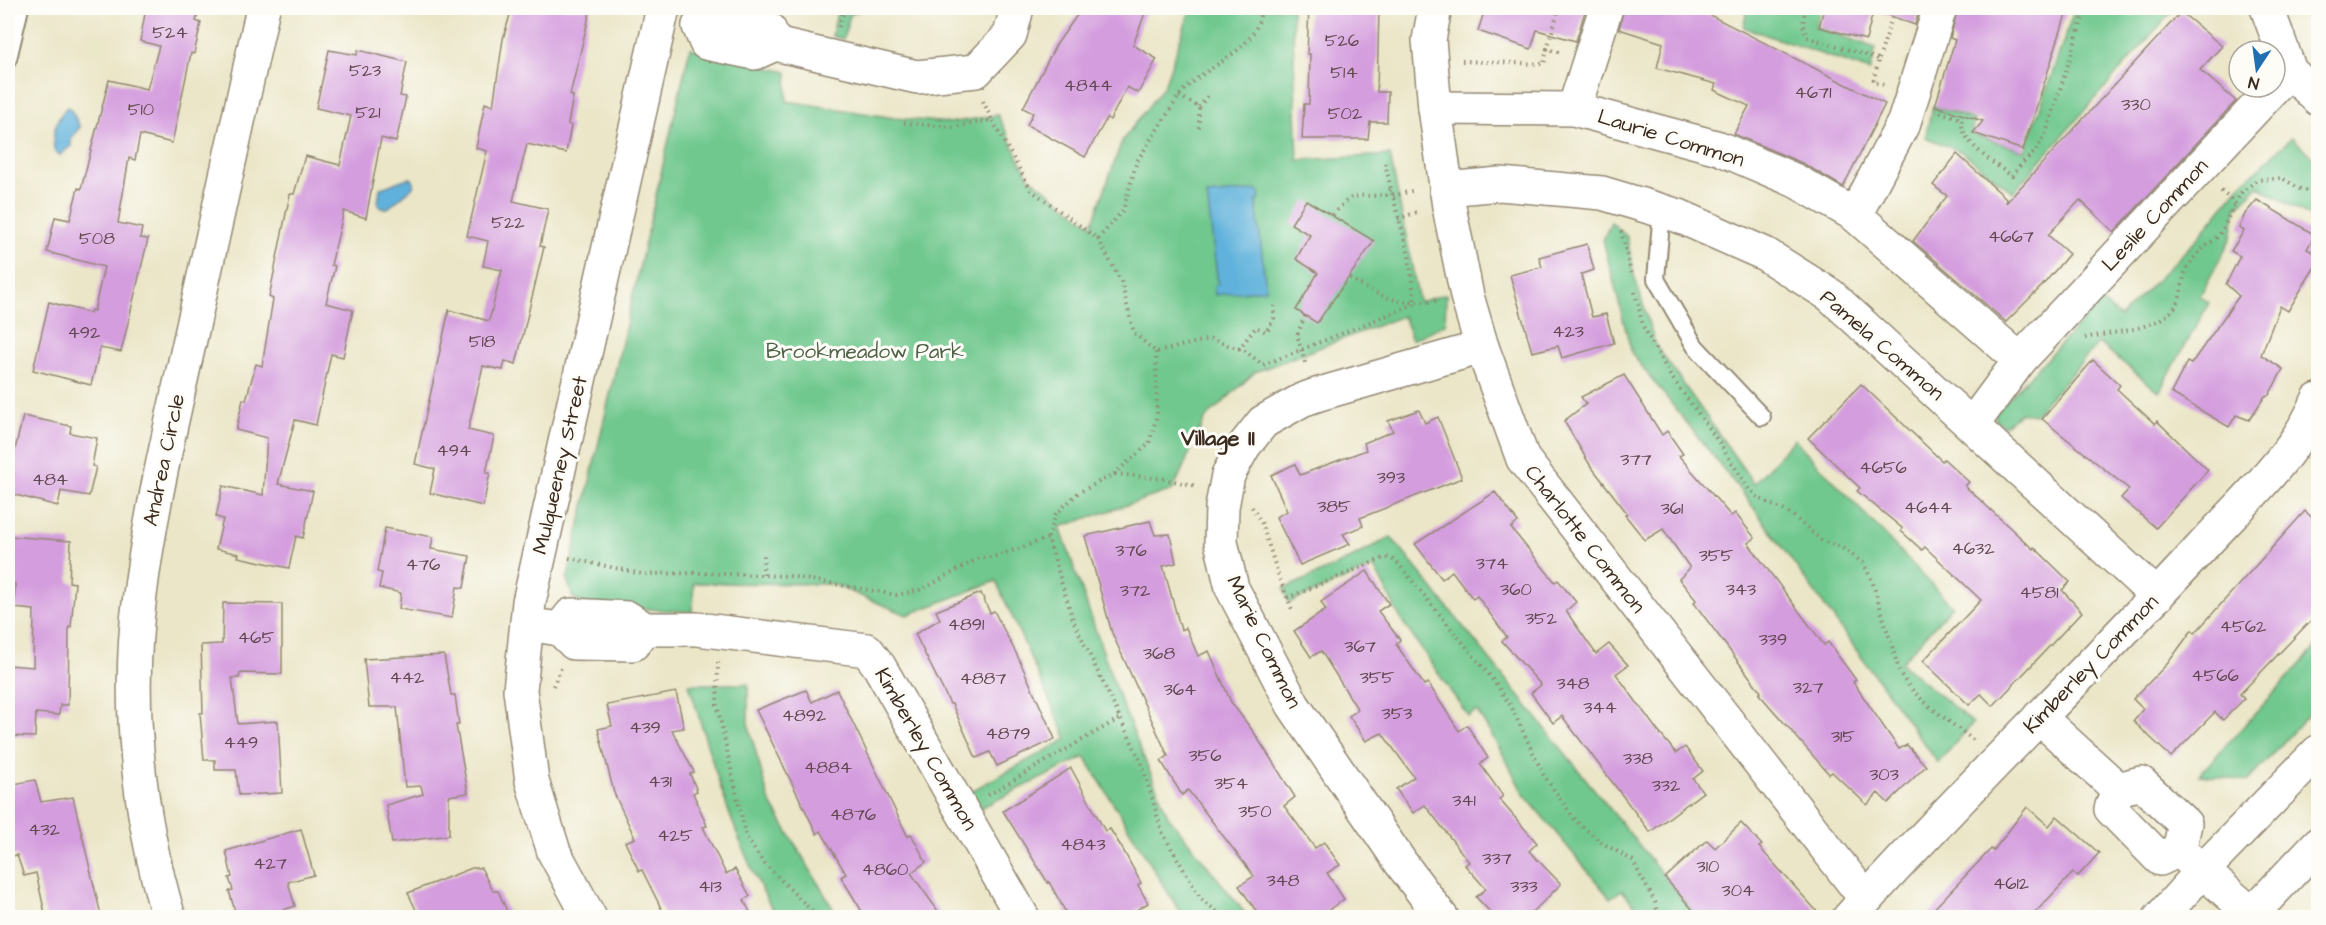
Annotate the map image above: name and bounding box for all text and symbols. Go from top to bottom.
house number: 524 [152,20,188,45]
house number: 526 [1325,28,1359,53]
north arrow [2227,39,2287,99]
house number: 523 [349,58,381,83]
house number: 514 [1330,60,1358,85]
text: N [2246,71,2261,94]
house number: 4844 [1064,73,1112,98]
house number: 4671 [1795,80,1831,105]
house number: 330 [2121,92,2151,117]
house number: 510 [128,97,154,122]
house number: 521 [355,100,381,125]
house number: 502 [1328,101,1363,126]
street label: Laurie Common [1594,102,1748,174]
street label: Leslie Common [2095,152,2215,278]
house number: 522 [491,210,525,235]
house number: 4667 [1988,224,2034,249]
house number: 508 [79,226,115,251]
street label: Pamela Common [1814,283,1950,407]
house number: 423 [1552,319,1584,344]
house number: 492 [68,320,101,345]
house number: 518 [469,329,496,354]
park label: Brookmeadow Park [766,337,964,366]
street label: Mulqueeney Street [525,373,597,557]
street label: Andrea Circle [136,391,192,529]
district label: Village II [1180,423,1255,455]
house number: 494 [437,438,471,463]
house number: 377 [1620,447,1652,472]
house number: 4656 [1859,455,1907,480]
street label: Charlotte Common [1518,459,1652,619]
house number: 393 [1377,465,1405,490]
house number: 484 [32,467,68,492]
house number: 385 [1317,494,1351,519]
house number: 4644 [1904,495,1952,520]
house number: 361 [1661,496,1683,521]
house number: 4632 [1952,536,1995,561]
house number: 376 [1115,538,1147,563]
house number: 355 [1699,543,1734,568]
house number: 374 [1476,551,1508,576]
house number: 476 [406,552,440,577]
street label: Marie Common [1219,571,1309,713]
house number: 360 [1500,577,1532,602]
house number: 343 [1726,577,1756,602]
house number: 372 [1120,578,1151,603]
house number: 4581 [2020,580,2058,605]
street label: Kimberley Common [2017,588,2167,741]
house number: 352 [1525,606,1558,631]
house number: 4891 [948,612,984,637]
house number: 4562 [2220,614,2267,639]
house number: 465 [238,625,274,650]
house number: 339 [1759,627,1787,652]
house number: 367 [1344,634,1376,659]
house number: 368 [1143,641,1175,666]
street label: Kimberley Common [866,662,984,837]
house number: 4566 [2191,663,2239,688]
house number: 442 [390,665,425,690]
house number: 355 [1360,665,1395,690]
house number: 4887 [960,666,1006,691]
house number: 348 [1556,671,1590,696]
house number: 327 [1793,675,1823,700]
house number: 364 [1164,677,1196,702]
house number: 344 [1583,695,1617,720]
house number: 353 [1381,701,1413,726]
house number: 4892 [782,703,827,728]
house number: 439 [629,715,661,740]
house number: 4879 [985,721,1031,746]
house number: 315 [1831,724,1855,749]
house number: 449 [224,730,258,755]
house number: 356 [1188,743,1222,768]
house number: 338 [1623,746,1653,771]
house number: 4884 [804,755,852,780]
house number: 303 [1869,762,1899,787]
house number: 431 [648,769,672,794]
house number: 354 [1214,771,1248,796]
house number: 332 [1652,773,1681,798]
house number: 341 [1452,788,1476,813]
house number: 350 [1238,799,1272,824]
house number: 4876 [830,802,876,827]
house number: 432 [28,817,61,842]
house number: 425 [657,823,693,848]
house number: 4843 [1060,832,1106,857]
house number: 337 [1482,846,1512,871]
house number: 427 [253,851,287,876]
house number: 310 [1697,854,1719,879]
house number: 4860 [862,857,908,882]
house number: 348 [1266,868,1300,893]
house number: 4612 [1993,871,2030,896]
house number: 413 [698,874,722,899]
house number: 333 [1510,874,1538,899]
house number: 304 [1722,878,1754,903]

